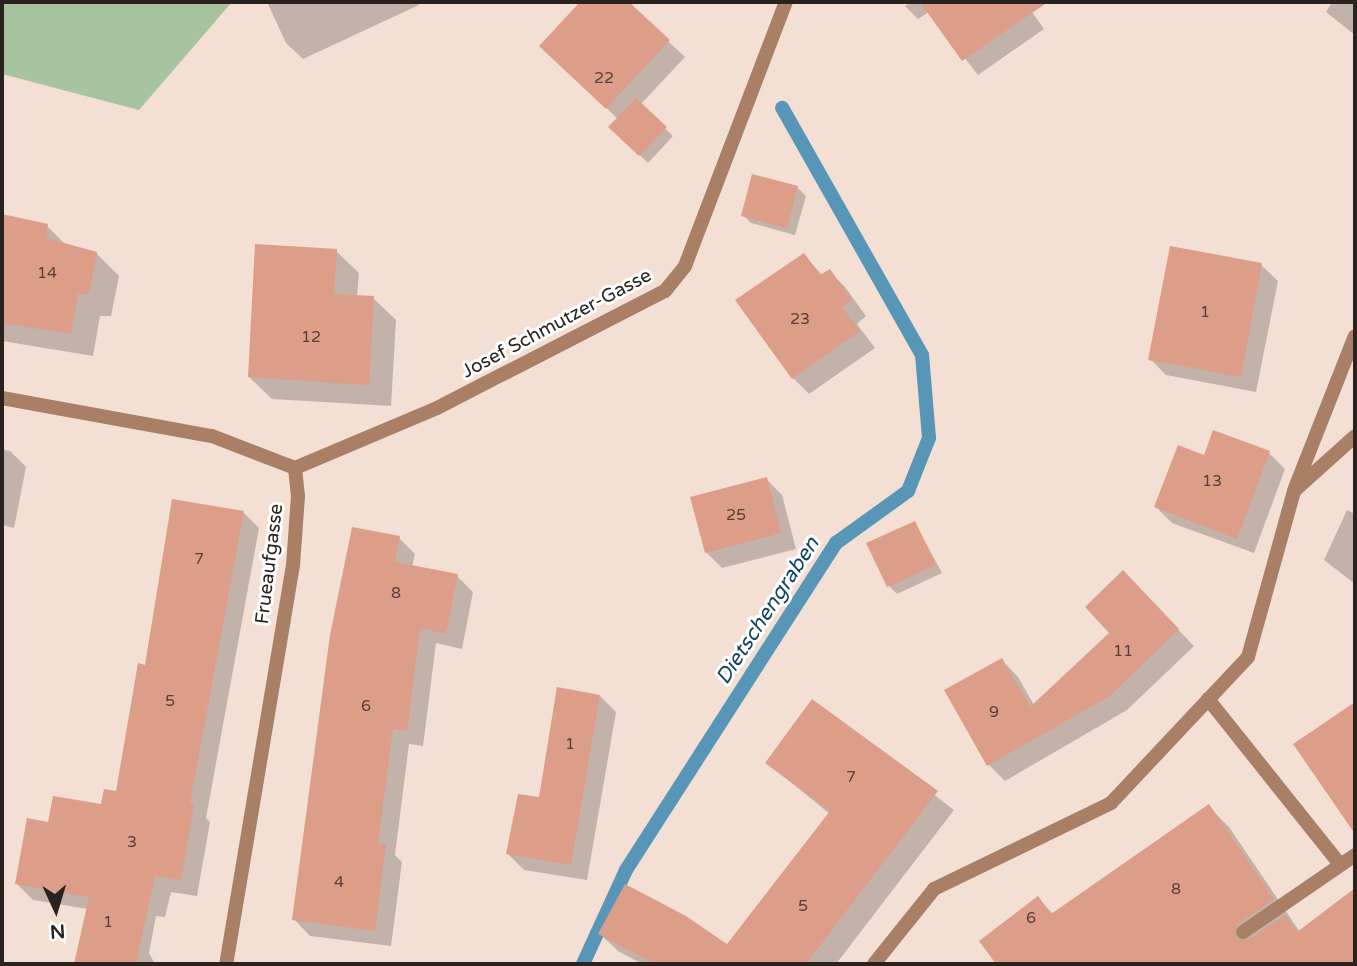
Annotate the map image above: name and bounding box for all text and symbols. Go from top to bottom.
house number: 22 [594,68,614,88]
house number: 14 [37,263,57,283]
street label: Josef Schmutzer-Gasse [458,264,656,384]
house number: 1 [1200,302,1210,322]
house number: 23 [790,309,810,329]
house number: 12 [301,327,321,347]
house number: 13 [1202,471,1222,491]
street label: Frueaufgasse [251,502,289,626]
house number: 25 [726,505,746,525]
water label: Dietschengraben [711,533,825,689]
house number: 7 [194,549,204,569]
house number: 8 [391,583,401,603]
house number: 11 [1113,641,1133,661]
house number: 5 [165,691,175,711]
house number: 6 [361,696,371,716]
house number: 9 [989,702,999,722]
house number: 1 [565,734,575,754]
house number: 7 [846,767,856,787]
house number: 3 [127,832,137,852]
house number: 4 [334,872,344,892]
north arrow [21,875,91,945]
house number: 8 [1171,879,1181,899]
house number: 5 [798,896,808,916]
house number: 6 [1026,908,1036,928]
house number: 1 [103,912,113,932]
text: N [49,919,66,942]

